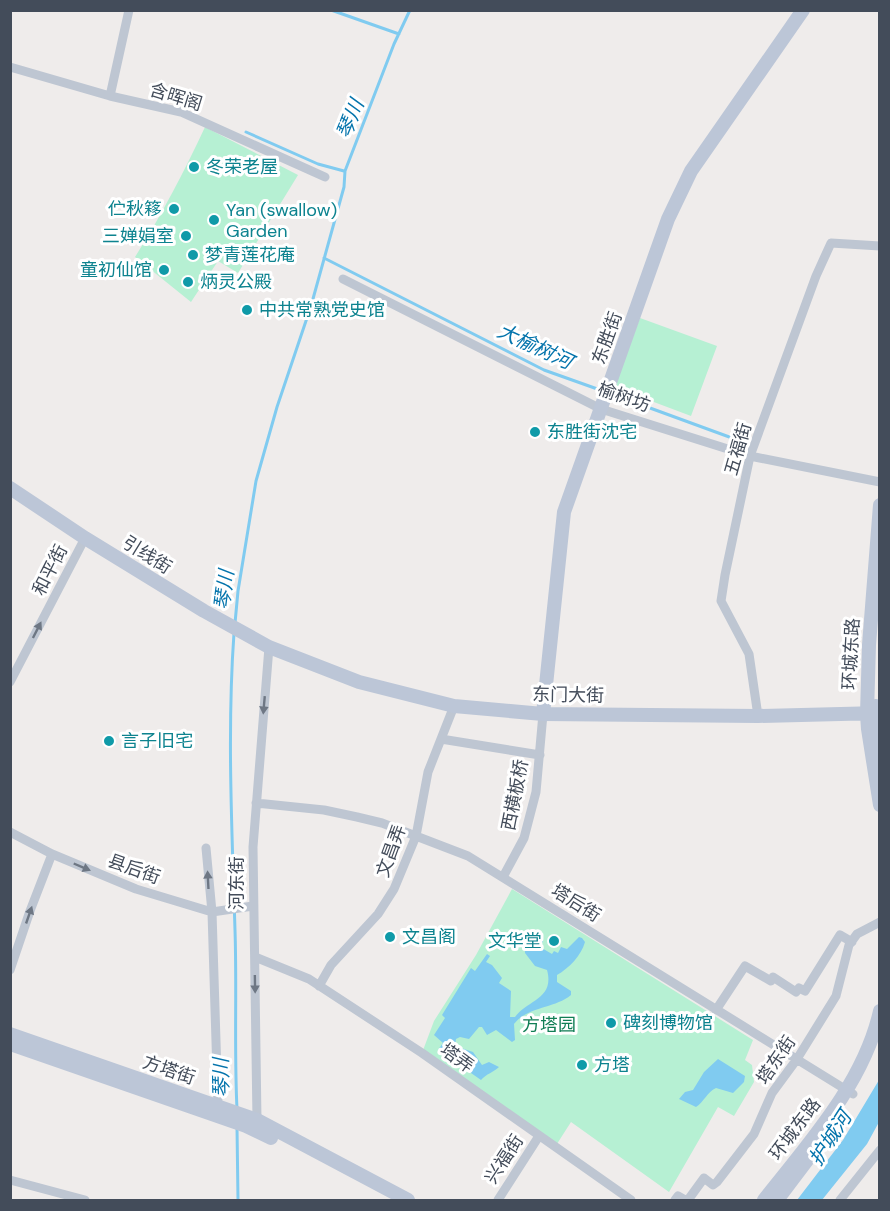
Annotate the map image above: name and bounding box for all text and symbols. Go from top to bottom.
street label: 含晖阁 [147,78,205,116]
water label: 琴川 [330,94,370,142]
place label: 冬荣老屋 [206,155,278,179]
marker: 冬荣老屋 [187,160,201,174]
place label: 伫秋簃 [108,197,162,221]
place label: Yan (swallow) Garden [226,198,337,243]
marker: 伫秋簃 [167,202,181,216]
marker: Yan (swallow) Garden [207,213,221,227]
place label: 三婵娟室 [102,224,174,248]
marker: 三婵娟室 [179,229,193,243]
place label: 梦青莲花庵 [205,243,295,267]
marker: 梦青莲花庵 [186,248,200,262]
place label: 童初仙馆 [80,258,152,282]
marker: 童初仙馆 [157,263,171,277]
place label: 炳灵公殿 [200,270,272,294]
marker: 炳灵公殿 [181,275,195,289]
place label: 中共常熟党史馆 [259,298,385,322]
marker: 中共常熟党史馆 [240,303,254,317]
street label: 东胜街 [586,309,628,367]
water label: 大榆树河 [493,317,580,376]
street label: 榆树坊 [595,376,653,418]
place label: 东胜街沈宅 [547,420,637,444]
street label: 五福街 [719,420,757,478]
marker: 东胜街沈宅 [528,425,542,439]
street label: 引线街 [118,531,176,579]
street label: 和平街 [27,540,73,600]
water label: 琴川 [209,567,240,611]
street label: 环城东路 [837,617,865,691]
one-way arrow [32,621,42,638]
street label: 东门大街 [532,682,604,708]
one-way arrow [259,696,269,715]
place label: 言子旧宅 [121,729,193,753]
marker: 言子旧宅 [102,734,116,748]
street label: 西横板桥 [496,757,534,833]
street label: 文昌弄 [370,822,412,880]
street label: 县后街 [105,848,163,890]
street label: 河东街 [225,856,249,910]
one-way arrow [73,863,91,872]
one-way arrow [203,871,213,890]
street label: 塔后街 [547,879,605,927]
one-way arrow [25,906,34,924]
place label: 文昌阁 [402,925,456,949]
place label: 文华堂 [488,929,542,953]
marker: 文昌阁 [383,930,397,944]
marker: 文华堂 [547,934,561,948]
one-way arrow [250,974,260,993]
place label: 碑刻博物馆 [623,1011,713,1035]
park label: 方塔园 [522,1013,576,1037]
marker: 碑刻博物馆 [604,1016,618,1030]
street label: 塔东街 [751,1031,801,1089]
street label: 塔弄 [435,1038,479,1078]
street label: 方塔街 [140,1050,198,1090]
place label: 方塔 [594,1053,630,1077]
water label: 琴川 [208,1056,234,1098]
marker: 方塔 [575,1058,589,1072]
street label: 环城东路 [764,1093,826,1165]
water label: 护城河 [803,1102,859,1170]
street label: 兴福街 [479,1130,529,1188]

